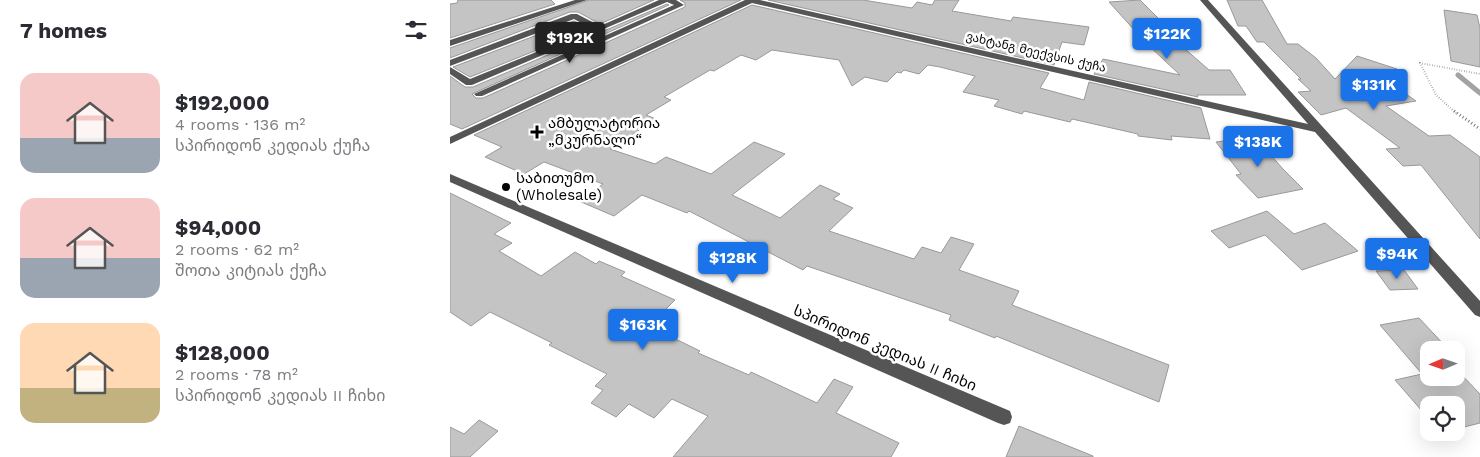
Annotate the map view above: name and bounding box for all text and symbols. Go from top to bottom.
icon: filters [402,16,430,44]
text: 7 homes [20,18,107,43]
pin: $122K [1132,18,1202,60]
pin: $192K [535,22,605,64]
text: $122K [1143,24,1191,43]
text: $192K [546,28,594,47]
street label: ვახტანგ მეექვსის ქუჩა [965,29,1107,75]
pin: $131K [1339,68,1409,111]
text: $131K [1352,75,1396,94]
text: $192,000 [175,90,269,115]
icon: home [60,93,120,153]
place label: ამბულატორია „მკურნალი“ [548,114,660,149]
text: 4 rooms · 136 m² [175,115,305,134]
marker: ამბულატორია „მკურნალი“ [530,125,544,139]
pin: $138K [1223,126,1293,168]
text: $138K [1234,132,1282,151]
text: სპირიდონ კედიას ქუჩა [175,136,370,155]
place label: საბითუმო (Wholesale) [516,169,602,204]
marker: საბითუმო (Wholesale) [500,181,512,193]
text: $94,000 [175,215,261,240]
icon: home [60,218,120,278]
pin: $94K [1367,238,1427,280]
text: 2 rooms · 62 m² [175,240,299,259]
pin: $128K [698,242,768,284]
text: $94K [1376,244,1418,263]
text: $128K [709,248,757,267]
text: შოთა კიტიას ქუჩა [175,261,327,280]
street label: სპირიდონ კედიას II ჩიხი [791,301,979,395]
pin: $163K [608,308,678,351]
text: $163K [619,315,667,334]
text: $128,000 [175,340,270,365]
north arrow [1420,341,1465,386]
map controls [1420,341,1465,441]
icon: home [60,343,120,403]
text: 2 rooms · 78 m² [175,365,298,384]
text: სპირიდონ კედიას II ჩიხი [175,386,385,405]
button: locate [1420,396,1465,441]

